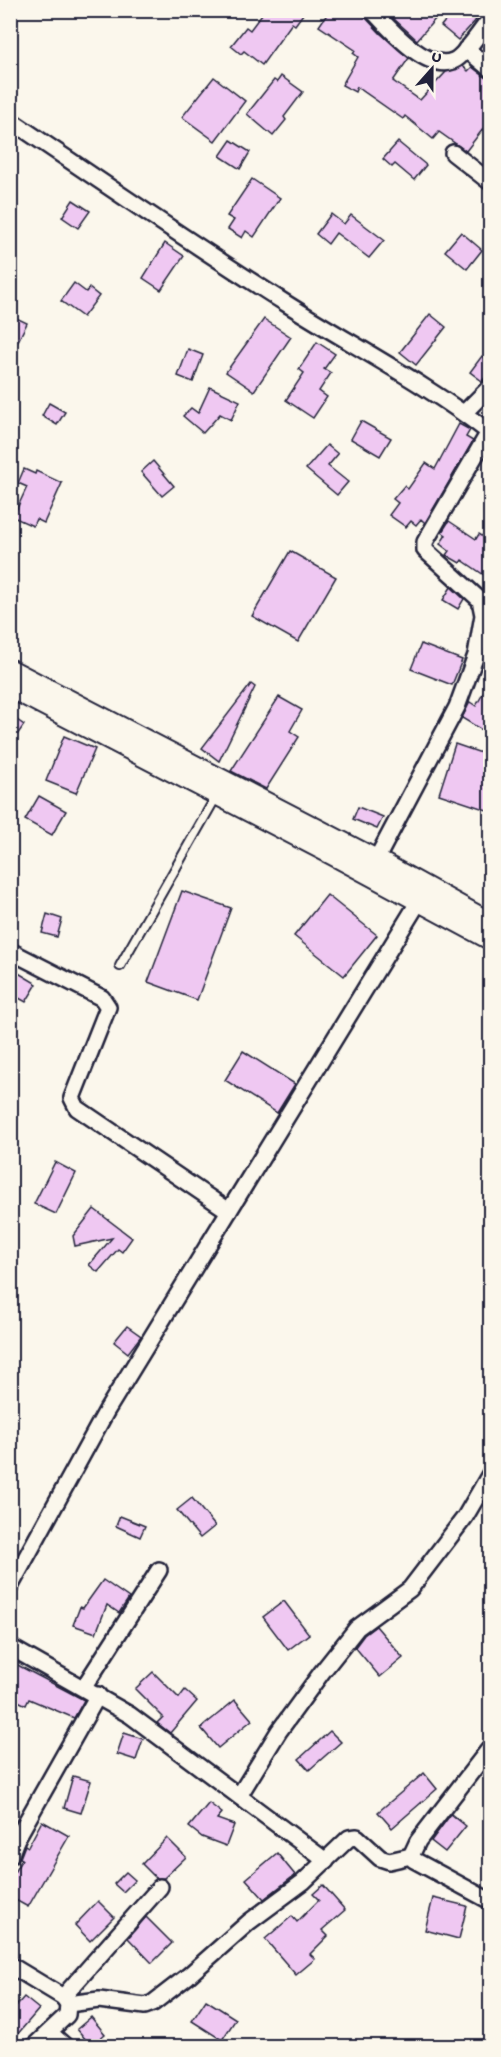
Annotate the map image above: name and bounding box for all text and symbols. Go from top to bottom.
north arrow [402,39,462,99]
text: U [428,48,445,69]

